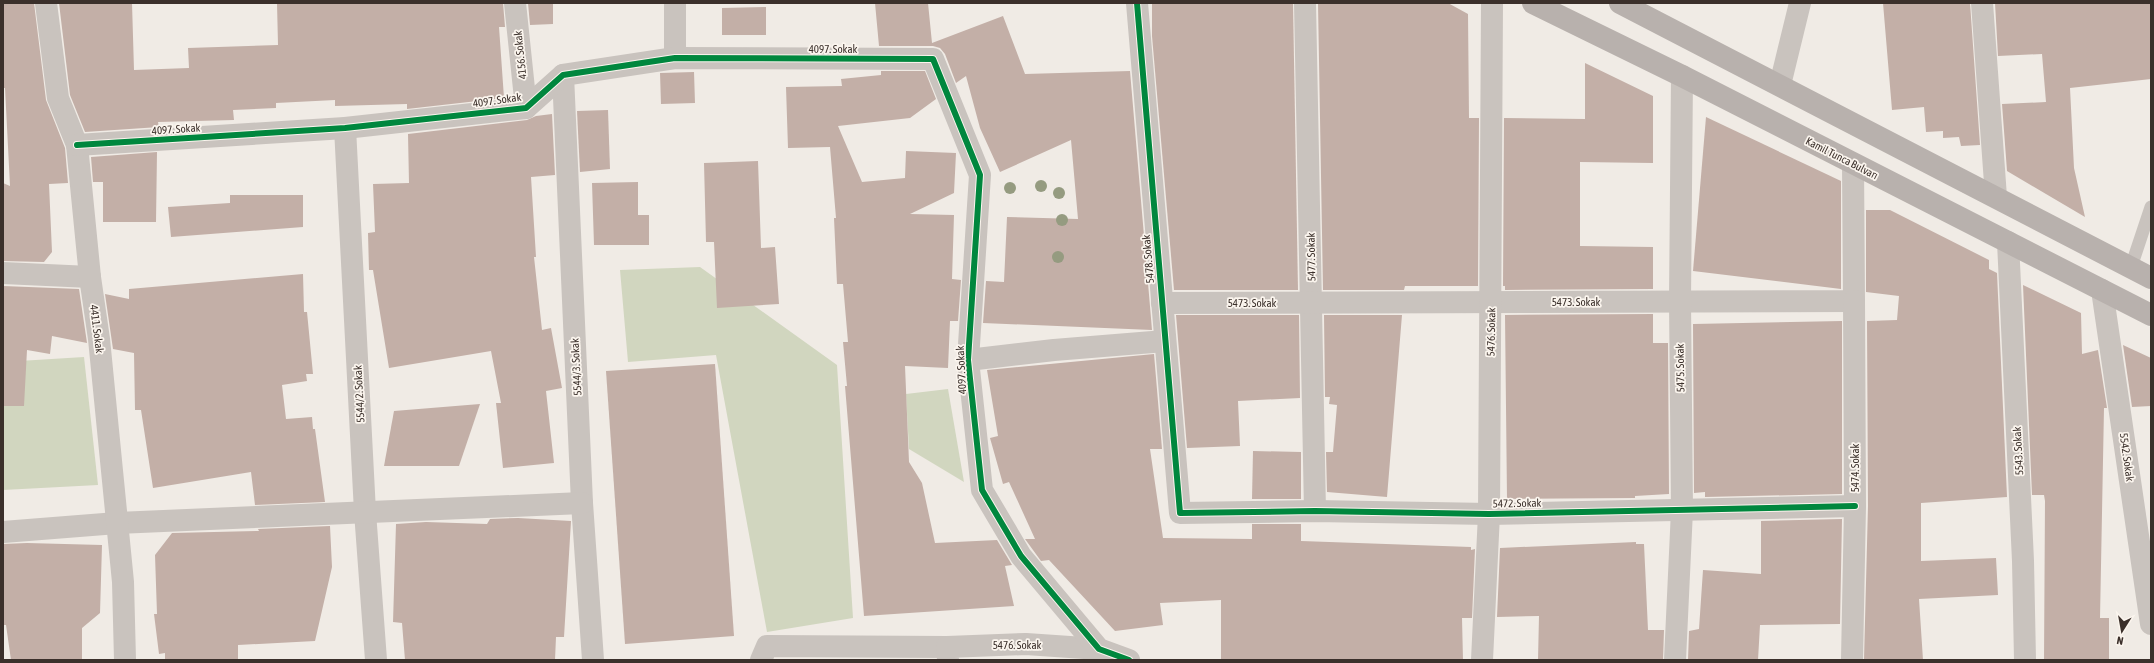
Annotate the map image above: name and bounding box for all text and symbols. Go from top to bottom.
street label: 4156. Sokak [511,30,529,80]
street label: 4097. Sokak [809,43,858,55]
street label: 4097. Sokak [472,91,522,109]
street label: 4097. Sokak [151,121,201,137]
street label: Kamil Tunca Bulvarı [1804,135,1880,181]
street label: 5477. Sokak [1305,232,1317,281]
street label: 5478. Sokak [1140,234,1156,284]
street label: 5473. Sokak [1552,296,1601,308]
street label: 5473. Sokak [1228,297,1277,309]
street label: 4411. Sokak [88,304,106,354]
street label: 5476. Sokak [1485,307,1497,356]
street label: 5544/3. Sokak [568,338,583,396]
street label: 5475. Sokak [1674,343,1686,392]
street label: 4097. Sokak [954,345,968,395]
street label: 5544/2. Sokak [351,365,366,423]
street label: 5543. Sokak [2011,426,2025,476]
street label: 5542. Sokak [2118,432,2136,482]
street label: 5474. Sokak [1849,443,1861,492]
street label: 5472. Sokak [1493,497,1542,509]
north arrow [2102,611,2142,651]
text: N [2116,634,2124,647]
street label: 5476. Sokak [993,639,1042,651]

